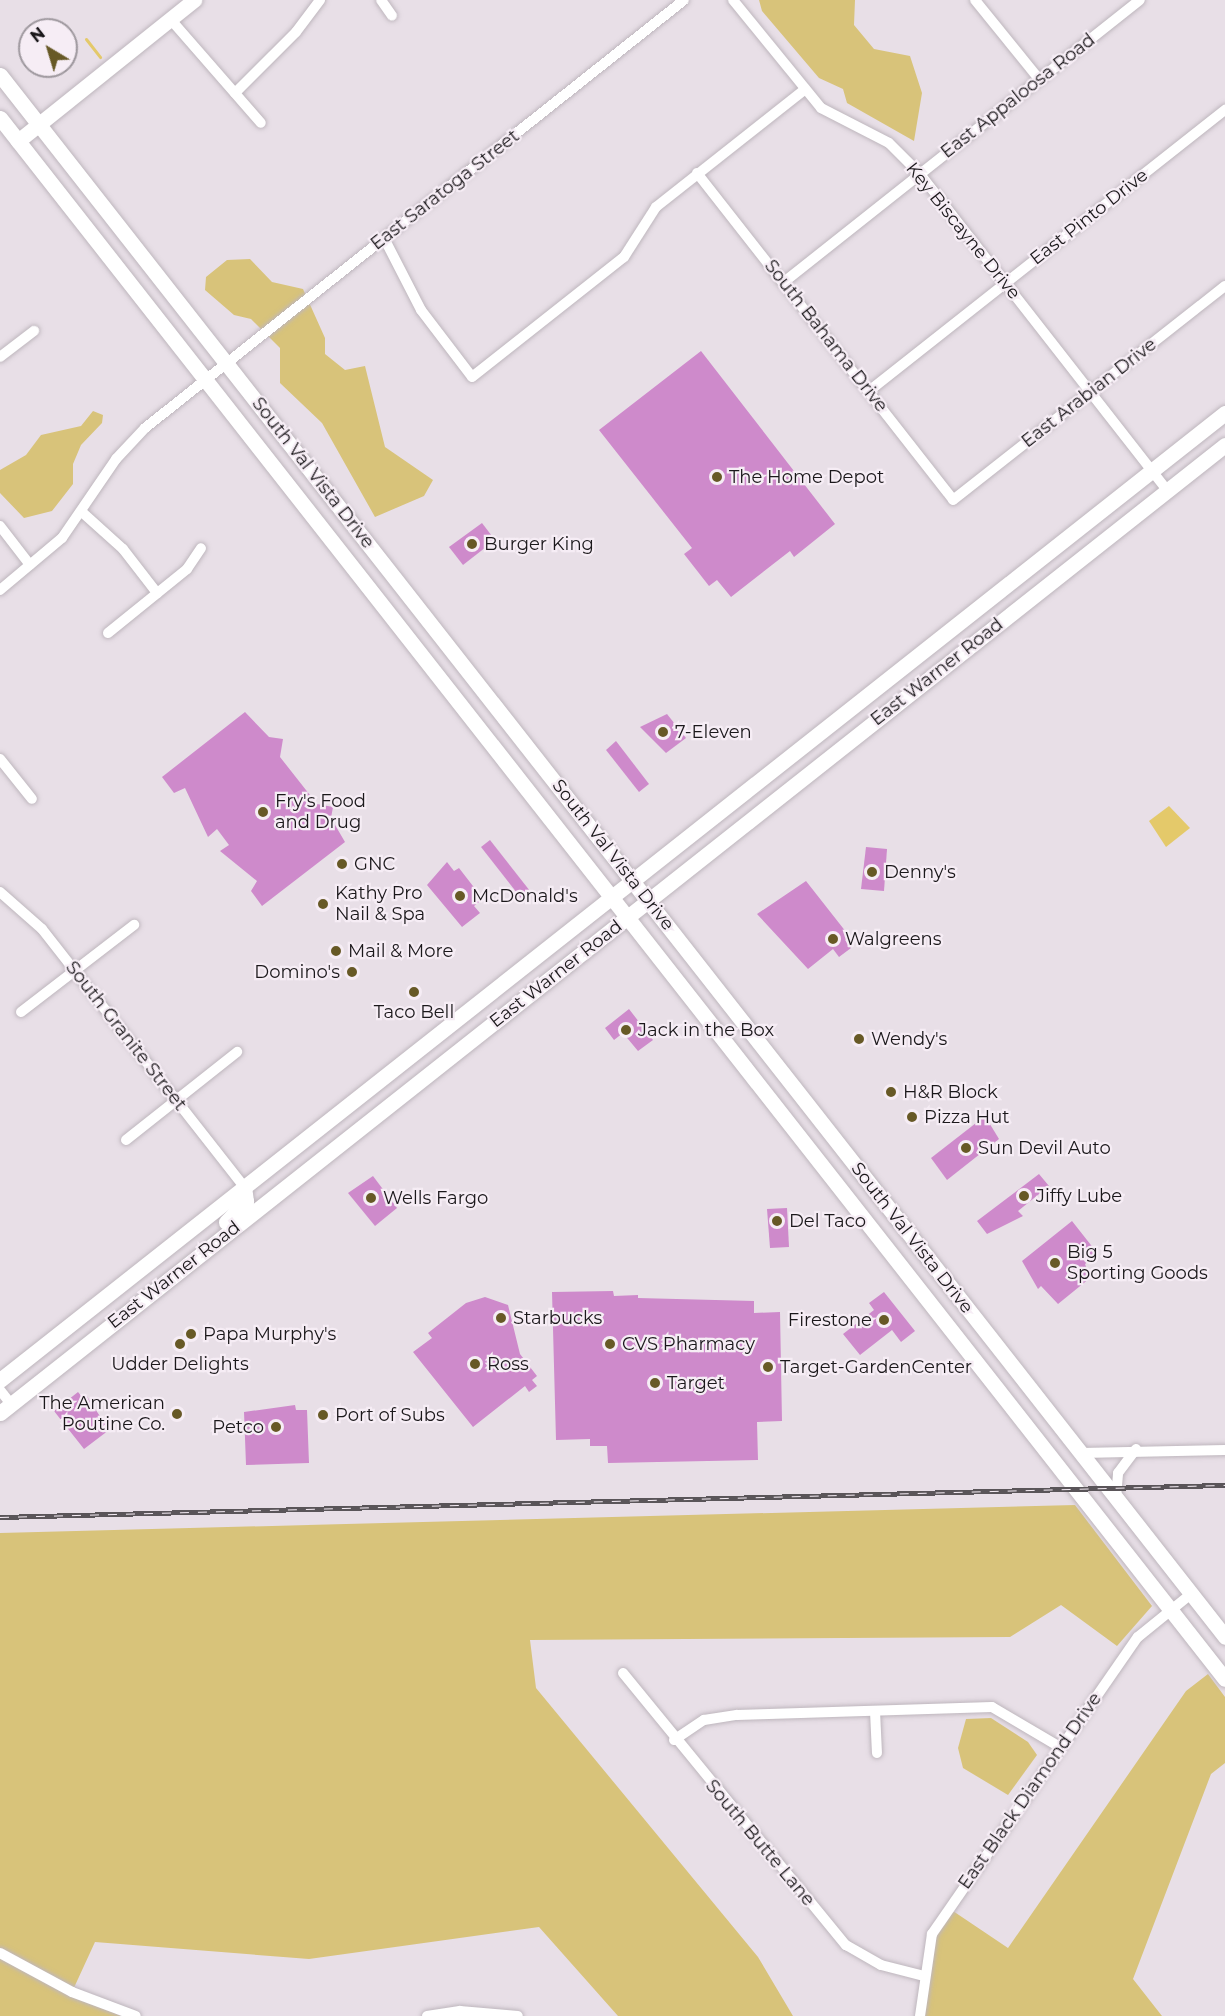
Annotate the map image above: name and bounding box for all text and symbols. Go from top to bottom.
north arrow [18,18,78,78]
text: N [27,24,49,46]
street label: East Appaloosa Road [937,29,1099,163]
street label: East Saratoga Street [366,125,524,255]
street label: Key Biscayne Drive [901,158,1025,304]
street label: East Pinto Drive [1026,164,1152,270]
street label: South Bahama Drive [760,256,892,416]
street label: East Arabian Drive [1017,334,1161,452]
street label: South Val Vista Drive [247,393,379,553]
place label: The Home Depot [729,466,884,488]
marker: The Home Depot [710,470,724,484]
place label: Burger King [484,533,594,555]
marker: Burger King [465,537,479,551]
street label: East Warner Road [866,614,1008,730]
place label: 7-Eleven [675,721,752,743]
marker: 7-Eleven [656,725,670,739]
street label: South Val Vista Drive [547,775,679,935]
place label: Fry's Food and Drug [275,791,366,834]
marker: Fry's Food and Drug [256,805,270,819]
place label: GNC [354,853,395,875]
marker: GNC [335,857,349,871]
place label: Denny's [884,861,956,883]
marker: Denny's [865,865,879,879]
place label: Kathy Pro Nail & Spa [335,883,425,926]
place label: McDonald's [472,885,578,907]
marker: McDonald's [453,889,467,903]
marker: Kathy Pro Nail & Spa [316,897,330,911]
street label: East Warner Road [485,916,627,1032]
place label: Walgreens [845,928,941,950]
marker: Walgreens [826,932,840,946]
place label: Mail & More [348,940,453,962]
marker: Mail & More [329,944,343,958]
street label: South Granite Street [61,957,191,1115]
place label: Domino's [254,961,340,983]
marker: Domino's [345,965,359,979]
marker: Taco Bell [407,985,421,999]
place label: Taco Bell [374,1001,454,1023]
place label: Jack in the Box [638,1019,774,1041]
marker: Jack in the Box [619,1023,633,1037]
place label: Wendy's [871,1028,947,1050]
marker: Wendy's [852,1032,866,1046]
place label: H&R Block [903,1081,998,1103]
marker: H&R Block [884,1085,898,1099]
place label: Pizza Hut [924,1106,1010,1128]
marker: Pizza Hut [905,1110,919,1124]
place label: Sun Devil Auto [978,1137,1111,1159]
marker: Sun Devil Auto [959,1141,973,1155]
street label: South Val Vista Drive [846,1158,978,1318]
place label: Jiffy Lube [1036,1185,1122,1207]
place label: Wells Fargo [383,1187,488,1209]
marker: Jiffy Lube [1017,1189,1031,1203]
marker: Wells Fargo [364,1191,378,1205]
place label: Del Taco [789,1210,866,1232]
marker: Del Taco [770,1214,784,1228]
street label: East Warner Road [103,1217,245,1333]
place label: Big 5 Sporting Goods [1067,1242,1208,1284]
marker: Big 5 Sporting Goods [1048,1256,1062,1270]
place label: Starbucks [513,1307,602,1329]
place label: Firestone [788,1309,872,1331]
marker: Starbucks [494,1311,508,1325]
marker: Firestone [877,1313,891,1327]
place label: Papa Murphy's [203,1323,336,1345]
marker: Papa Murphy's [184,1327,198,1341]
place label: CVS Pharmacy [622,1333,755,1355]
marker: Udder Delights [173,1337,187,1351]
marker: CVS Pharmacy [603,1337,617,1351]
place label: Udder Delights [111,1353,249,1375]
place label: Ross [487,1353,529,1375]
place label: Target-GardenCenter [780,1356,972,1378]
marker: Ross [468,1357,482,1371]
marker: Target-GardenCenter [761,1360,775,1374]
place label: Target [667,1372,725,1394]
marker: Target [648,1376,662,1390]
place label: The American Poutine Co. [39,1393,165,1436]
place label: Port of Subs [335,1404,445,1426]
marker: The American Poutine Co. [170,1407,184,1421]
marker: Port of Subs [316,1408,330,1422]
place label: Petco [212,1416,264,1438]
marker: Petco [269,1420,283,1434]
street label: East Black Diamond Drive [954,1689,1106,1893]
street label: South Butte Lane [701,1775,819,1911]

